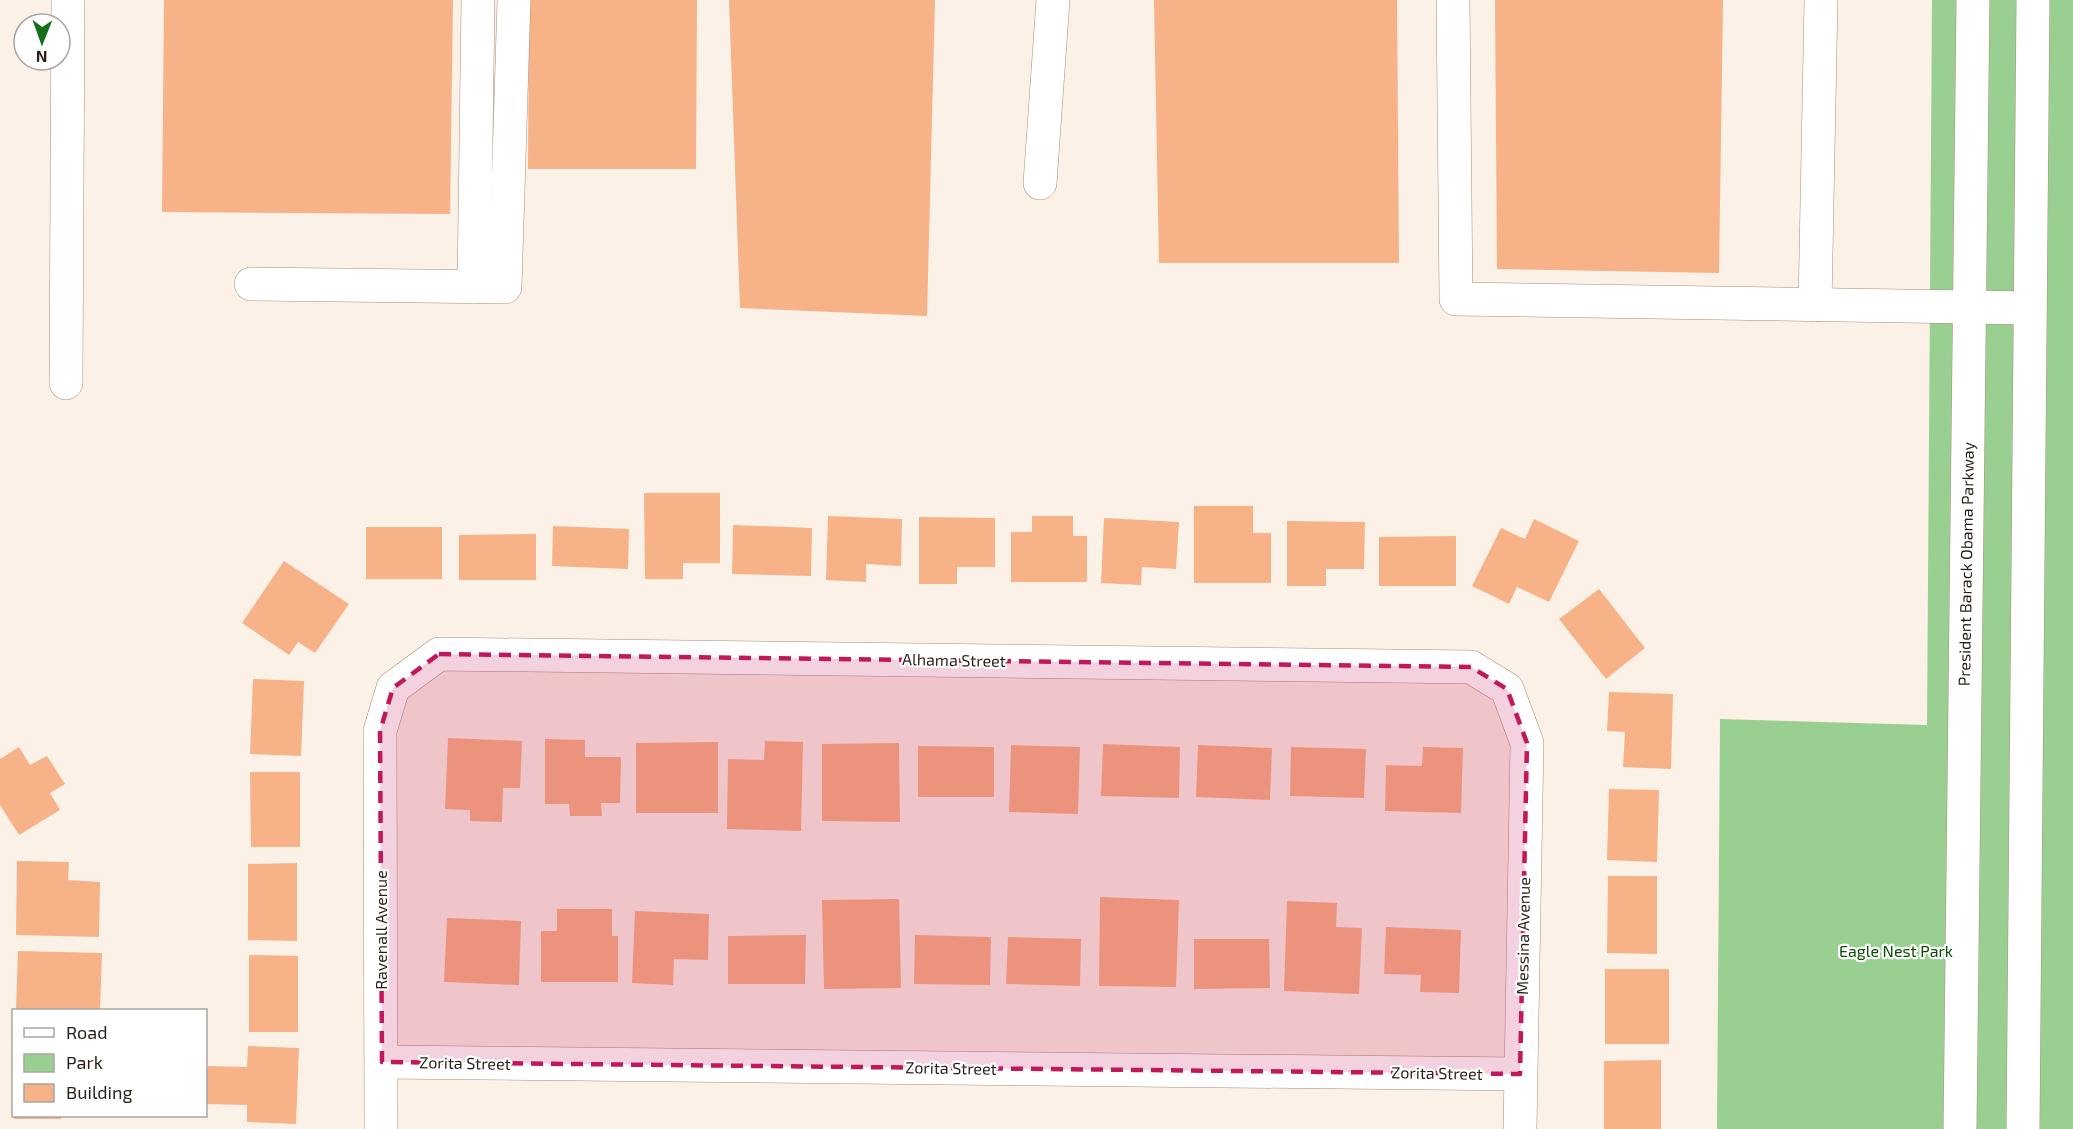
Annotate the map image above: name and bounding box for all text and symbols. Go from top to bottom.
north arrow [12,12,72,72]
text: N [36,48,48,67]
street label: President Barack Obama Parkway [1954,441,1977,686]
street label: Alhama Street [902,649,1006,670]
street label: Ravenall Avenue [371,870,390,990]
street label: Messina Avenue [1512,877,1533,995]
park label: Eagle Nest Park [1839,941,1953,960]
legend [12,1009,207,1117]
text: Road [66,1021,107,1043]
text: Park [66,1051,103,1073]
street label: Zorita Street [419,1052,511,1073]
street label: Zorita Street [905,1057,997,1078]
street label: Zorita Street [1391,1062,1483,1083]
text: Building [66,1081,133,1103]

